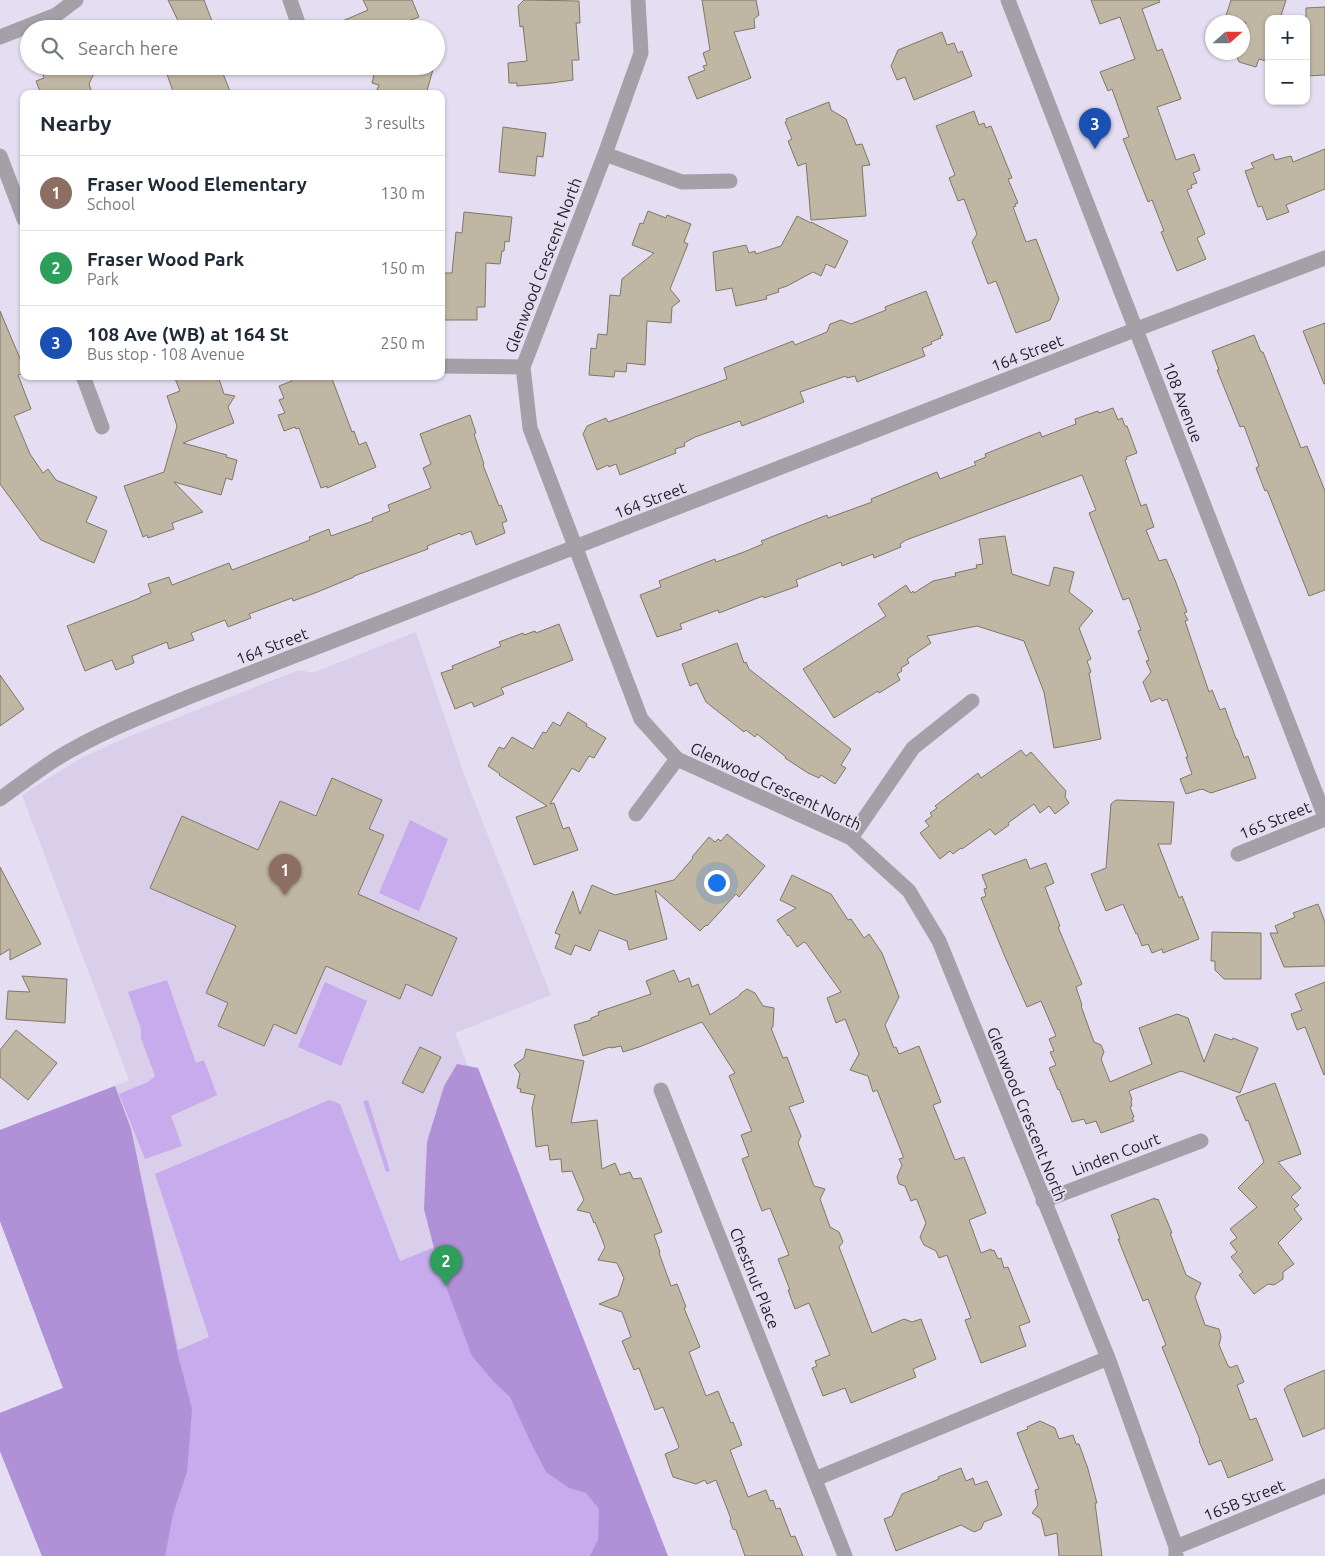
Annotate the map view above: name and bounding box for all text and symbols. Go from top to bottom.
north arrow [1205,15,1250,60]
map controls [1265,15,1310,105]
button: + [1265,15,1310,60]
search box [20,20,445,75]
icon: search [38,34,66,62]
text: Search here [78,37,178,59]
button: − [1265,60,1310,105]
pin: 3 [1079,108,1111,149]
text: Nearby [40,111,111,135]
text: 3 results [364,114,425,132]
text: Fraser Wood Elementary [87,173,307,195]
street label: Glenwood Crescent North [501,175,585,355]
text: 1 [51,184,61,202]
text: 130 m [380,184,425,202]
text: School [87,195,135,213]
text: Fraser Wood Park [87,248,244,270]
text: 2 [51,259,61,277]
text: 150 m [380,259,425,277]
text: Park [87,270,119,288]
text: 108 Ave (WB) at 164 St [87,323,289,345]
street label: 164 Street [989,331,1066,375]
text: 3 [51,334,61,352]
text: 250 m [380,334,425,352]
text: Bus stop · 108 Avenue [87,345,245,363]
street label: 108 Avenue [1159,359,1207,445]
street label: 164 Street [612,478,689,522]
street label: 164 Street [234,624,311,668]
street label: Glenwood Crescent North [688,739,864,833]
street label: 165 Street [1237,797,1314,842]
pin: 1 [269,854,301,895]
your location [704,870,730,896]
street label: Glenwood Crescent North [984,1024,1070,1204]
street label: Linden Court [1069,1129,1163,1179]
street label: Chestnut Place [727,1225,783,1331]
pin: 2 [430,1245,462,1286]
street label: 165B Street [1201,1475,1288,1524]

